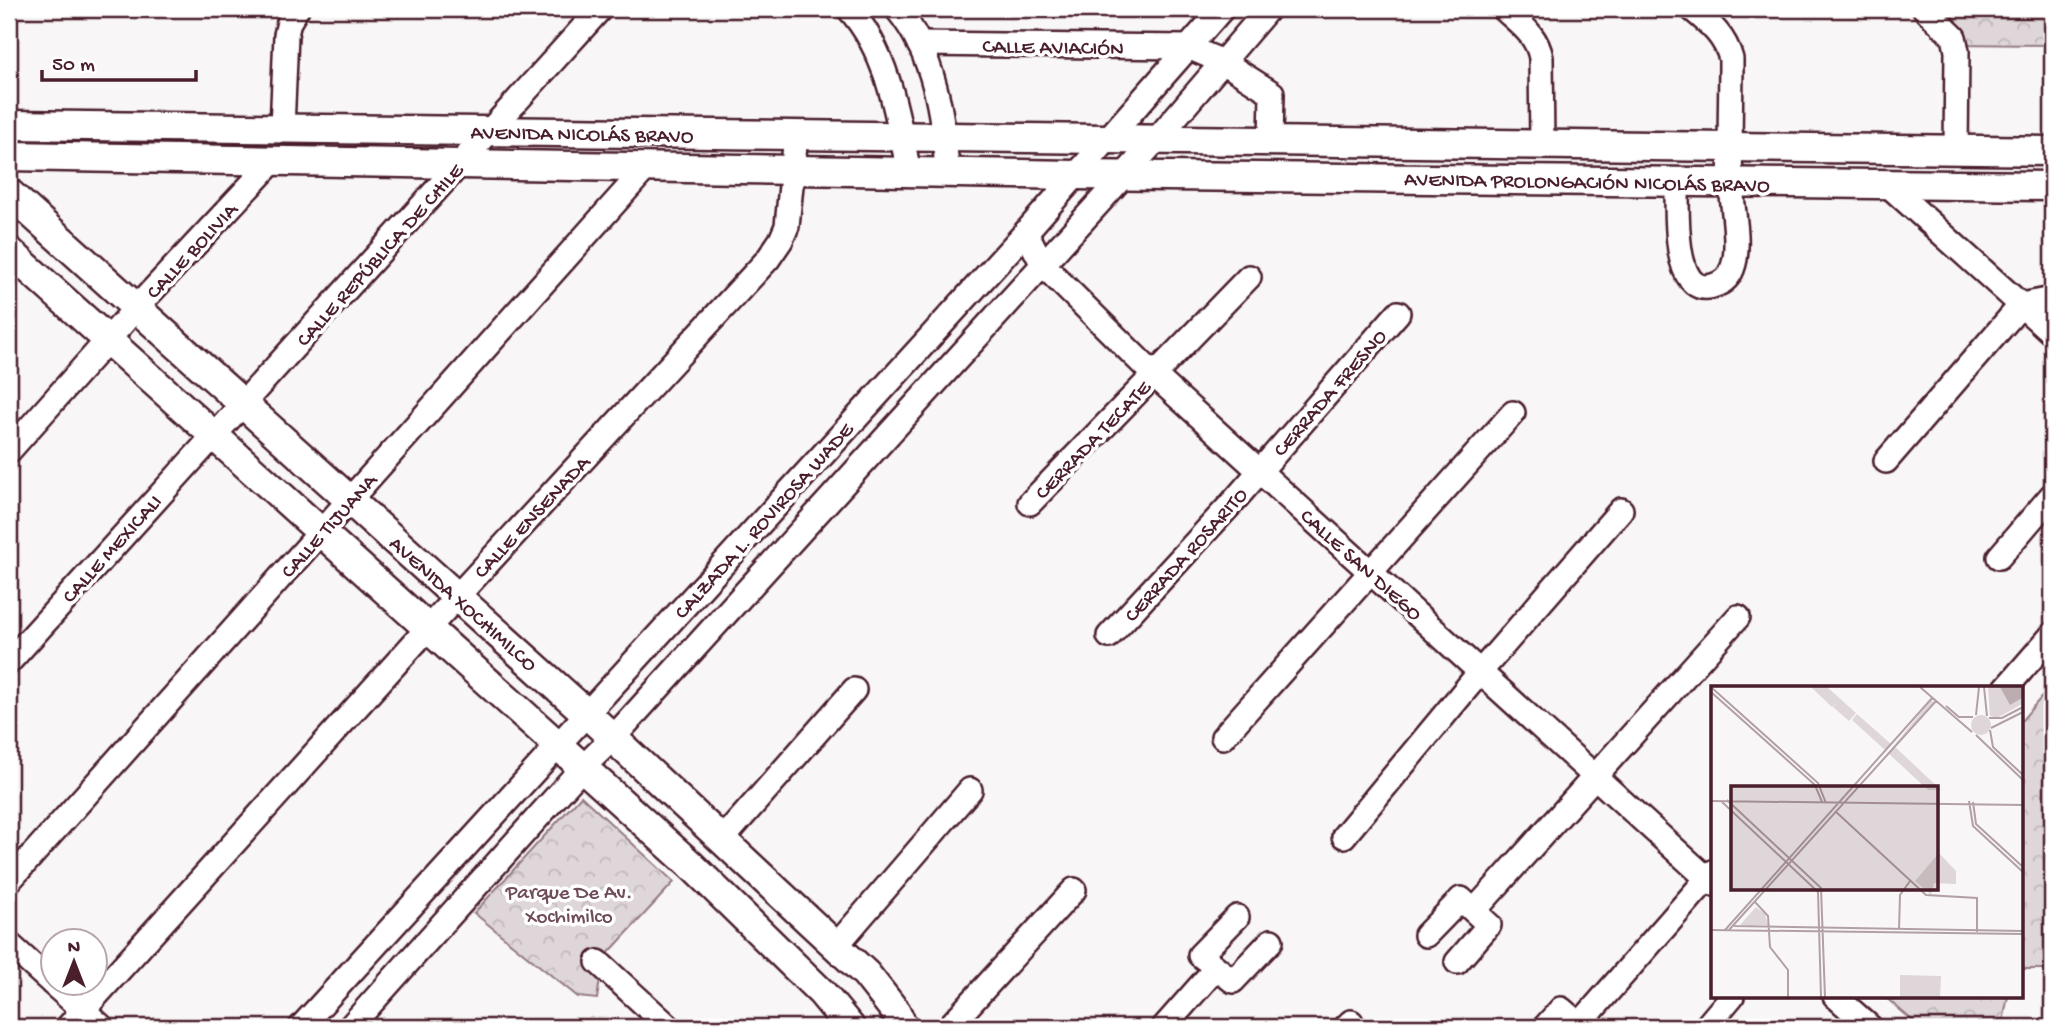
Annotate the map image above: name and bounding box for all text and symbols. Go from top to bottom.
street label: CALLE AVIACIÓN [982,36,1124,63]
scale bar [42,38,196,82]
text: 50 m [52,54,95,79]
street label: AVENIDA NICOLÁS BRAVO [470,121,694,151]
street label: CALLE REPÚBLICA DE CHILE [293,159,471,353]
street label: AVENIDA PROLONGACIÓN NICOLÁS BRAVO [1404,168,1770,200]
street label: CALLE BOLIVIA [143,198,246,306]
street label: CERRADA FRESNO [1269,325,1394,463]
street label: CERRADA TECATE [1031,376,1158,506]
street label: CALZADA L. ROVIROSA WADE [671,418,861,626]
street label: CALLE ENSENADA [470,451,598,585]
street label: CALLE TIJUANA [277,469,385,585]
street label: CERRADA ROSARITO [1121,484,1255,629]
street label: CALLE MEXICALI [58,491,169,610]
street label: CALLE SAN DIEGO [1293,505,1426,628]
street label: AVENIDA XOCHIMILCO [383,533,541,679]
inset map [1711,686,2022,998]
park label: Parque De Av. Xochimilco [505,882,632,931]
north arrow [38,928,108,998]
text: N [68,937,80,960]

